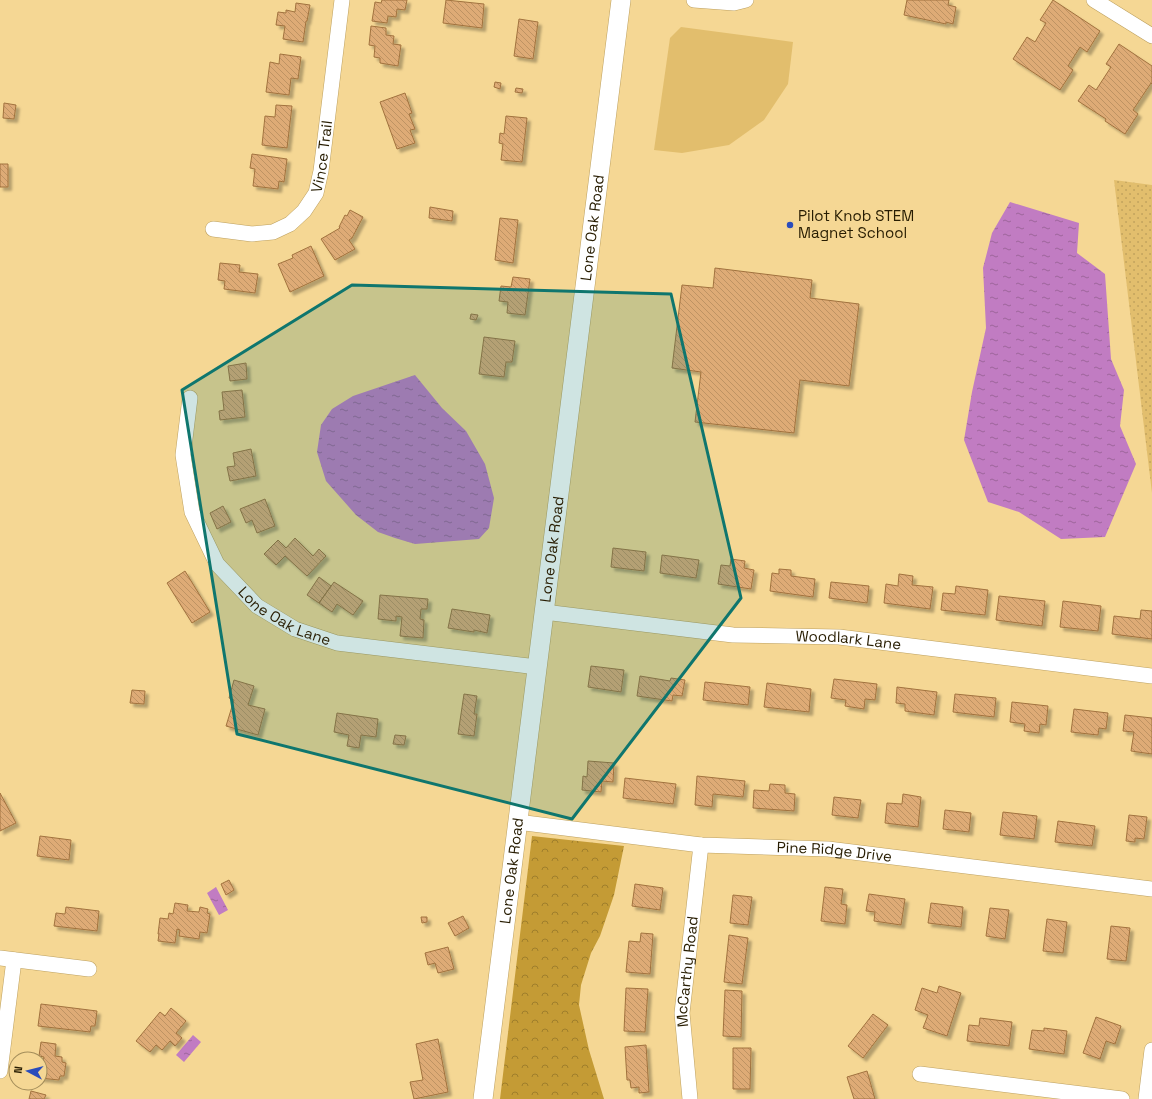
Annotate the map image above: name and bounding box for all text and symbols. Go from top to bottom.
street label: Vince Trail [306,119,336,194]
street label: Lone Oak Road [576,174,608,282]
place label: Pilot Knob STEM Magnet School [798,206,914,242]
marker: Pilot Knob STEM Magnet School [785,220,795,230]
street label: Lone Oak Road [535,495,568,603]
street label: Lone Oak Lane [234,582,334,649]
street label: Woodlark Lane [795,626,902,654]
street label: Lone Oak Road [495,817,527,925]
street label: Pine Ridge Drive [776,837,893,866]
street label: McCarthy Road [672,915,702,1028]
north arrow [8,1051,48,1091]
text: N [11,1065,25,1074]

